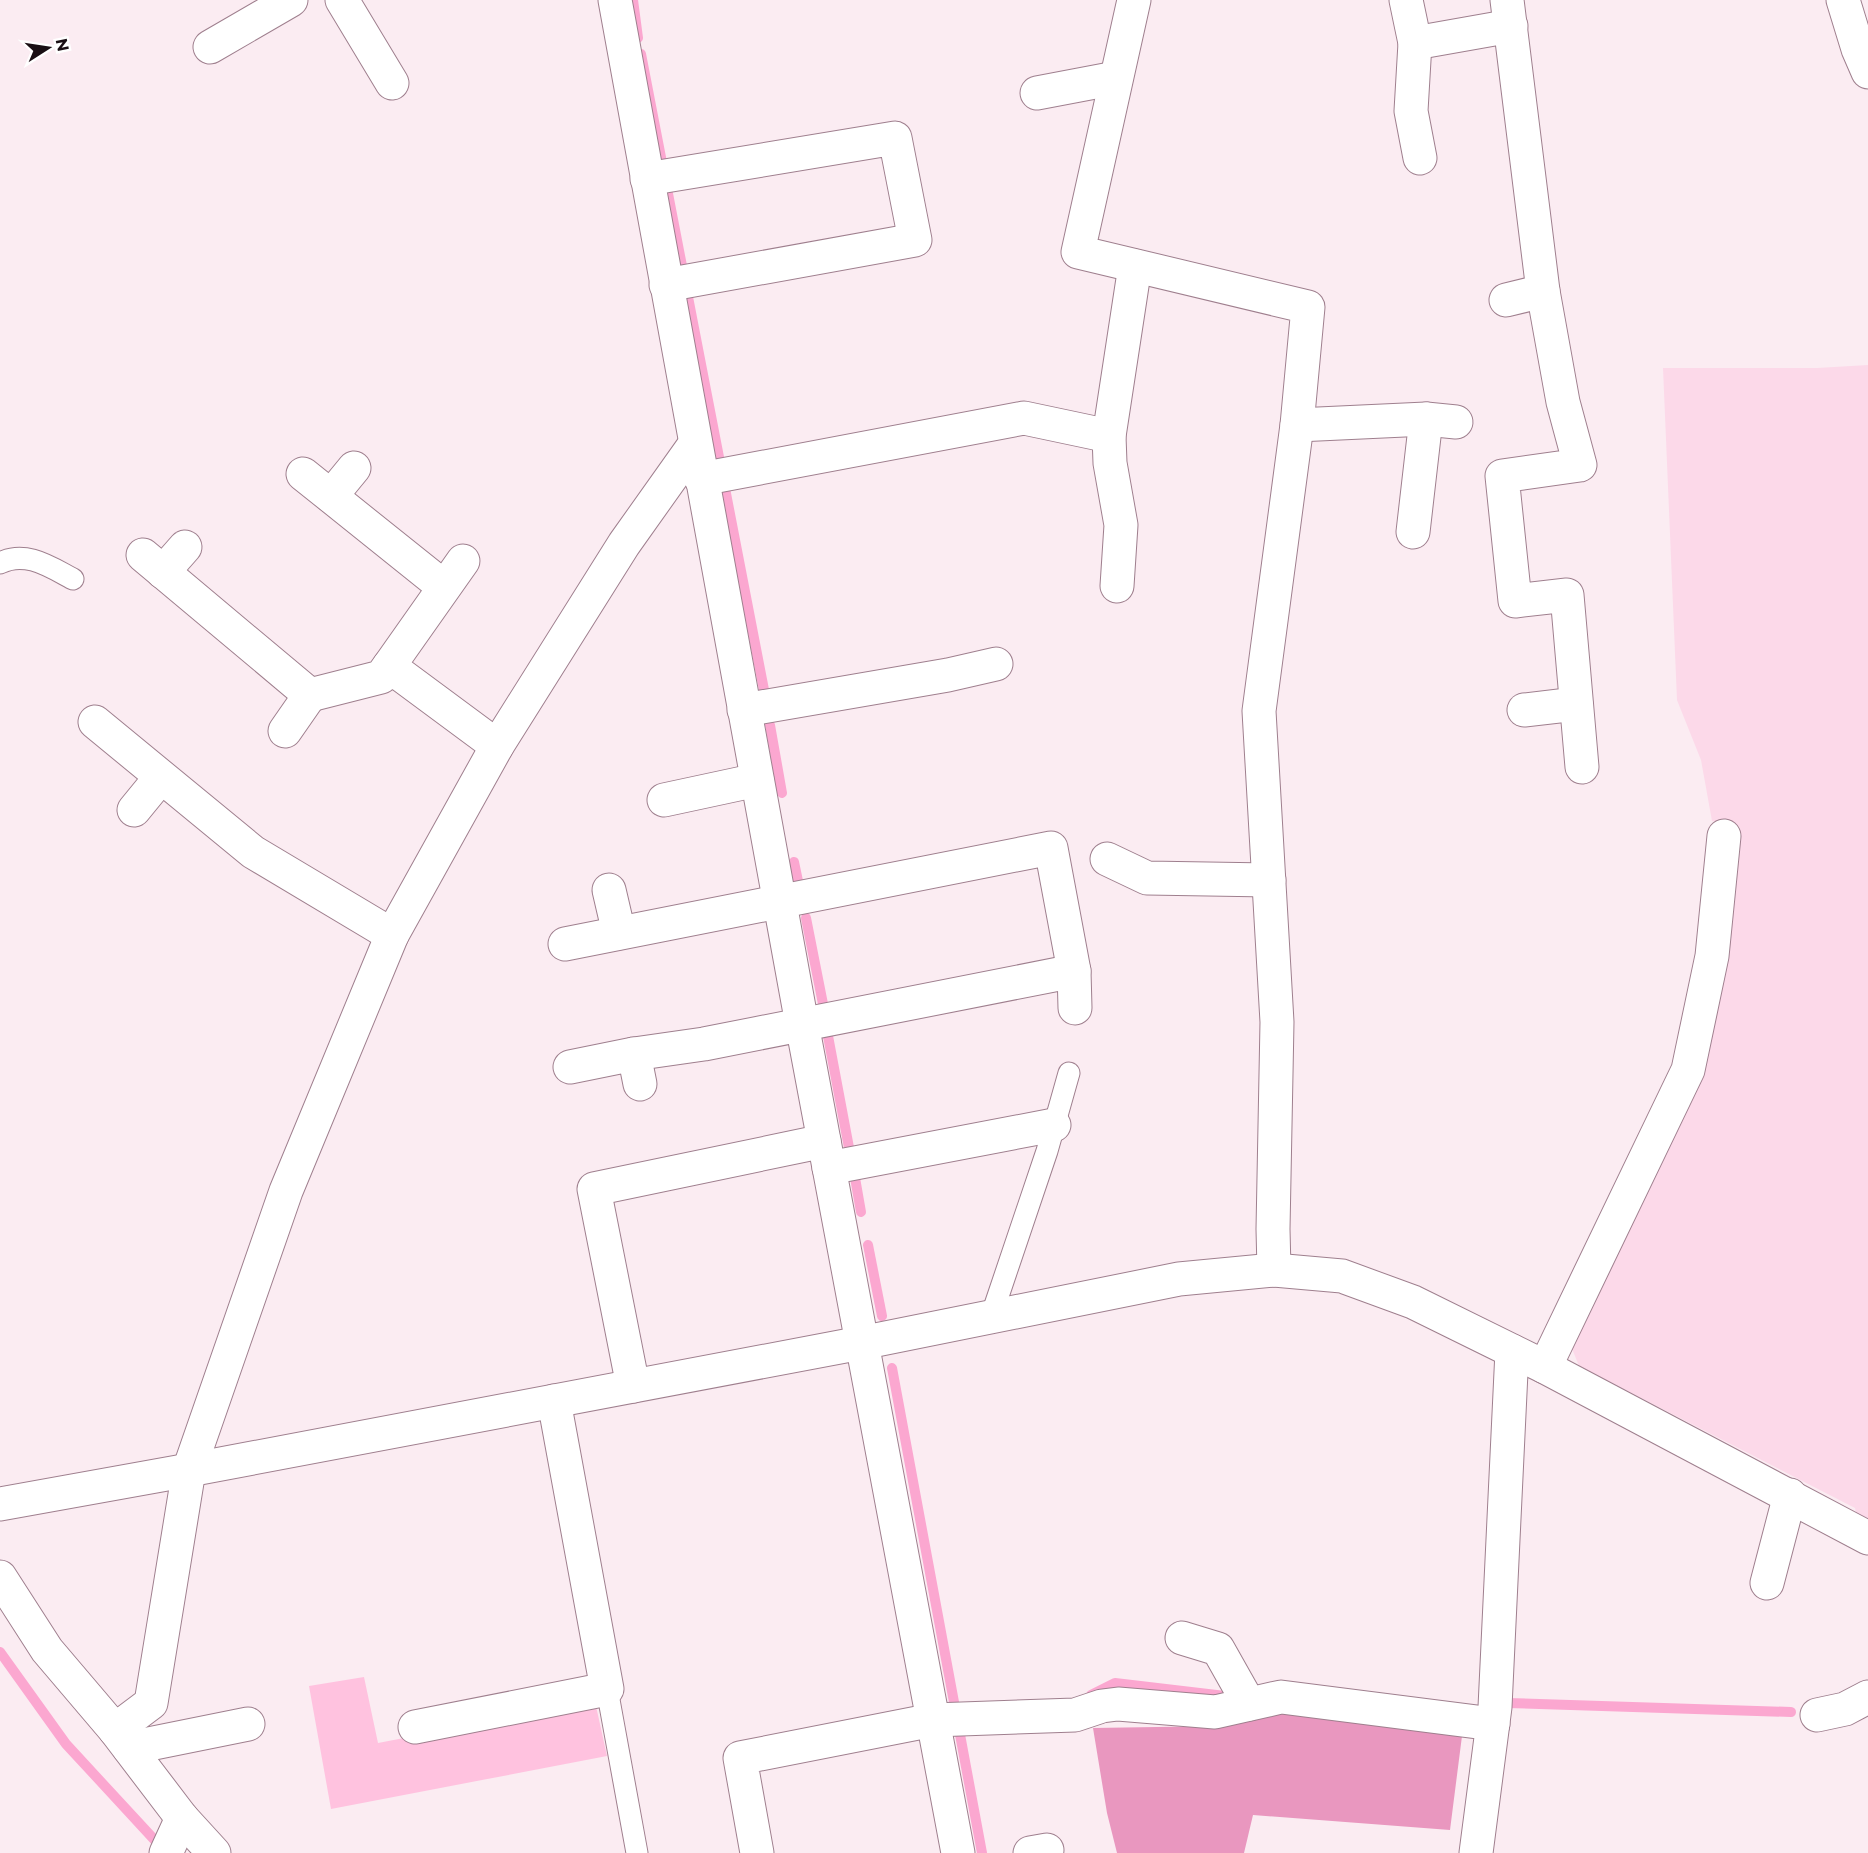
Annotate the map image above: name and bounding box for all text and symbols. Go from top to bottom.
north arrow [18,18,78,78]
text: N [52,37,73,53]

